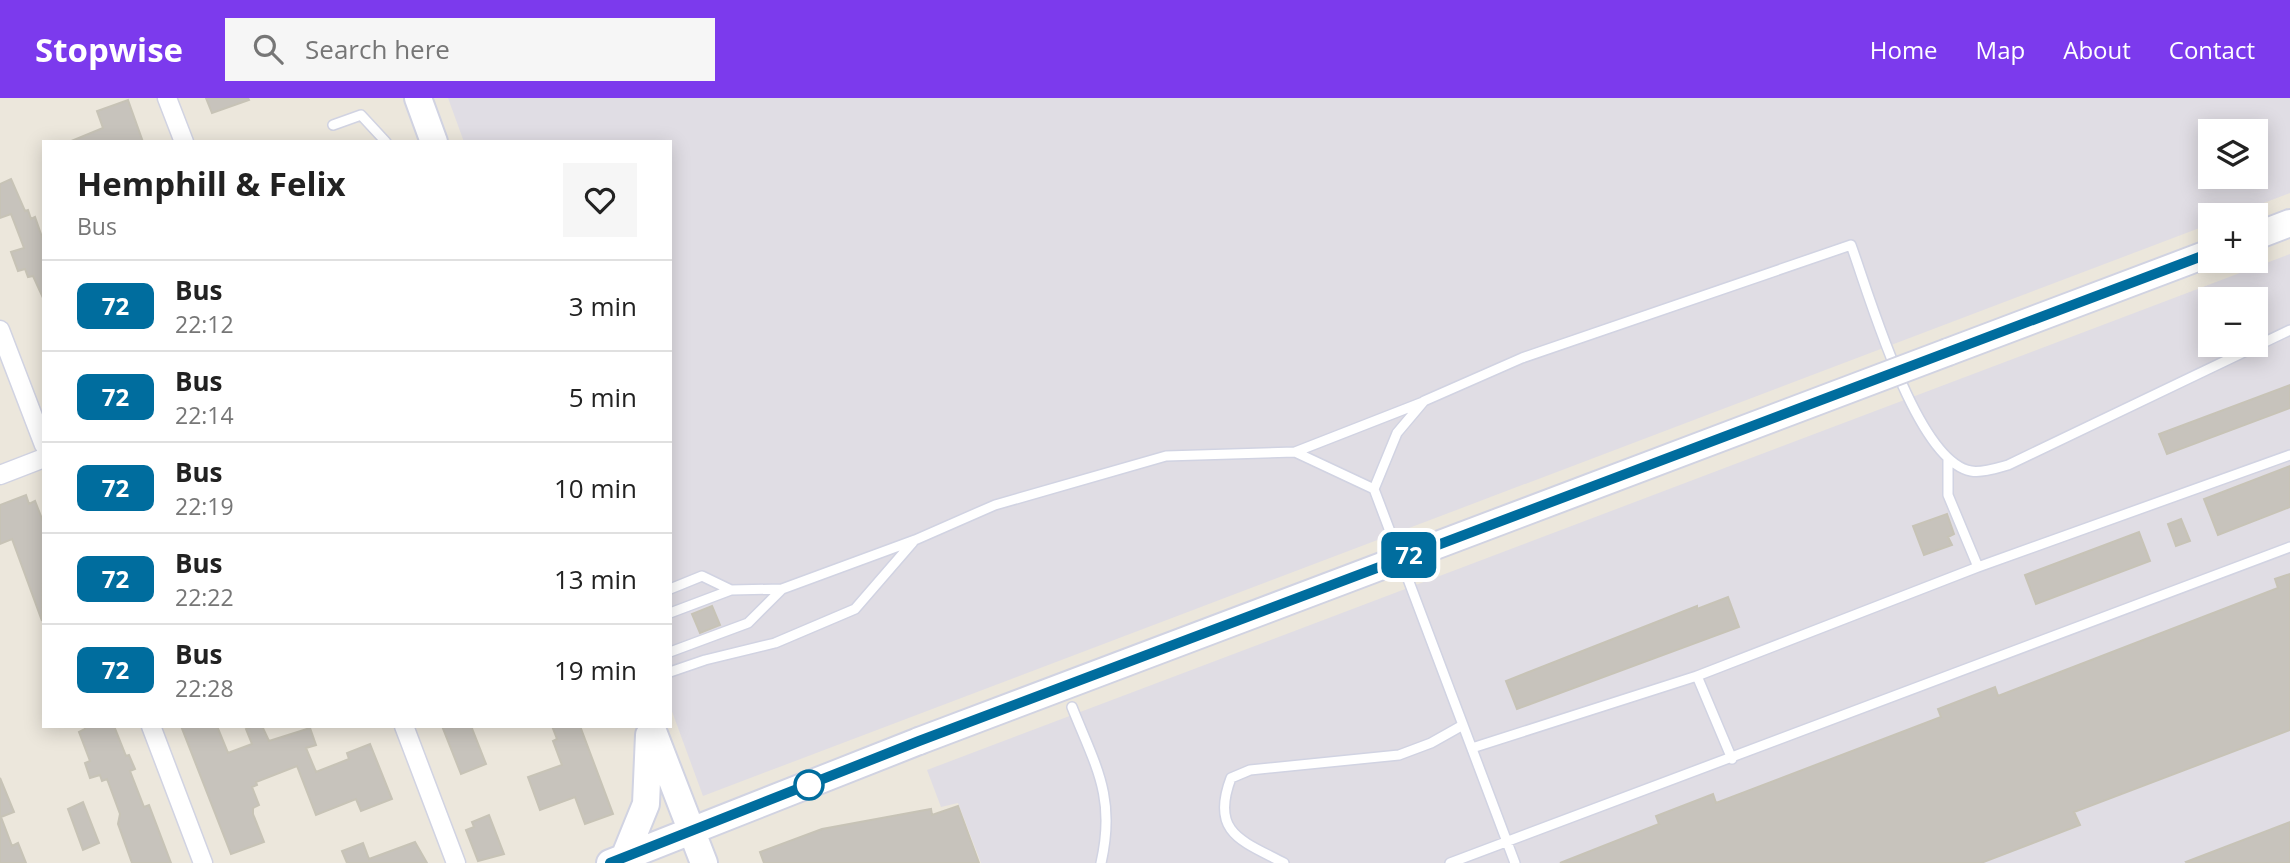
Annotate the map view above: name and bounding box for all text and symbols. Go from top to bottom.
search box [225,18,715,81]
text: Stopwise [35,27,183,72]
icon: search [249,30,287,68]
text: Search here [305,31,450,67]
text: Home [1870,33,1938,66]
text: Map [1976,33,2025,66]
text: About [2063,33,2131,66]
text: Contact [2169,33,2255,66]
map controls [2198,119,2268,357]
button: layers [2198,119,2268,189]
text: Hemphill & Felix [77,161,346,206]
button: heart [563,163,637,237]
button: + [2198,203,2268,273]
text: Bus [77,210,117,242]
text: Bus [175,272,222,308]
button: − [2198,287,2268,357]
text: 3 min [569,288,637,324]
text: 72 [102,289,129,322]
text: 22:12 [175,308,234,340]
text: Bus [175,363,222,399]
text: 5 min [569,379,637,415]
text: 72 [102,380,129,413]
text: 22:14 [175,399,234,431]
text: Bus [175,454,222,490]
text: 10 min [554,470,637,506]
text: 72 [102,471,129,504]
text: 22:19 [175,490,234,522]
line badge: 72 [1378,532,1440,578]
text: 72 [1395,538,1423,571]
text: Bus [175,545,222,581]
text: 13 min [554,561,637,597]
text: 72 [102,562,129,595]
text: 22:22 [175,581,234,613]
text: Bus [175,636,222,672]
text: 19 min [554,652,637,688]
text: 72 [102,653,129,686]
text: 22:28 [175,672,234,704]
unlabelled marker [794,770,824,800]

